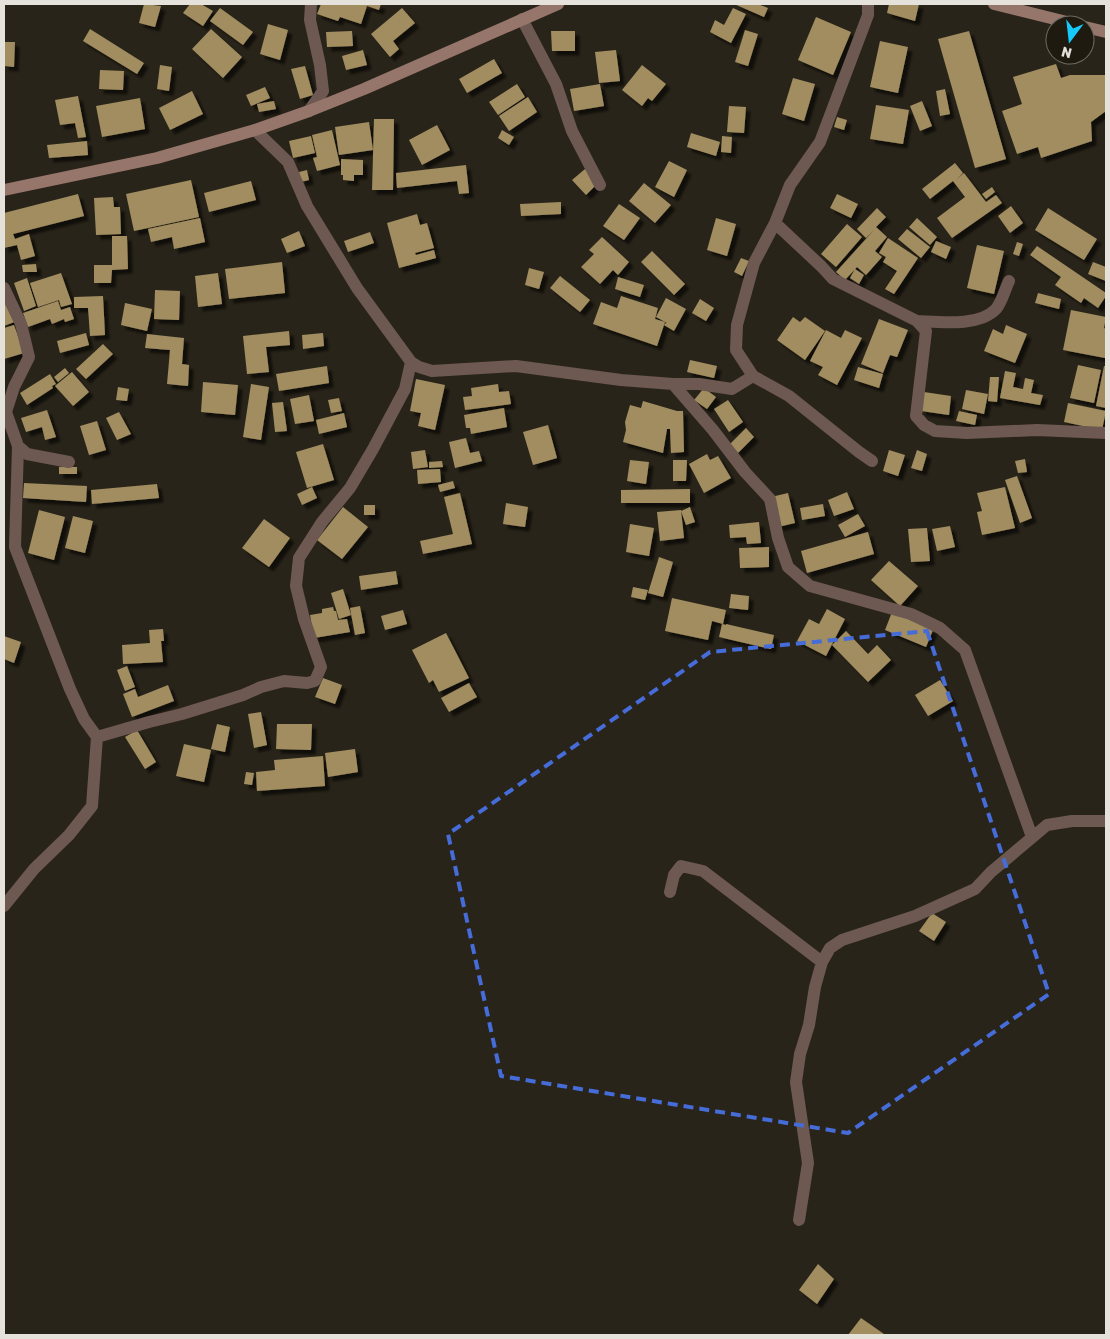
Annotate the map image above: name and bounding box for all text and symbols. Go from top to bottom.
north arrow [1045,15,1095,65]
text: N [1060,43,1074,62]

